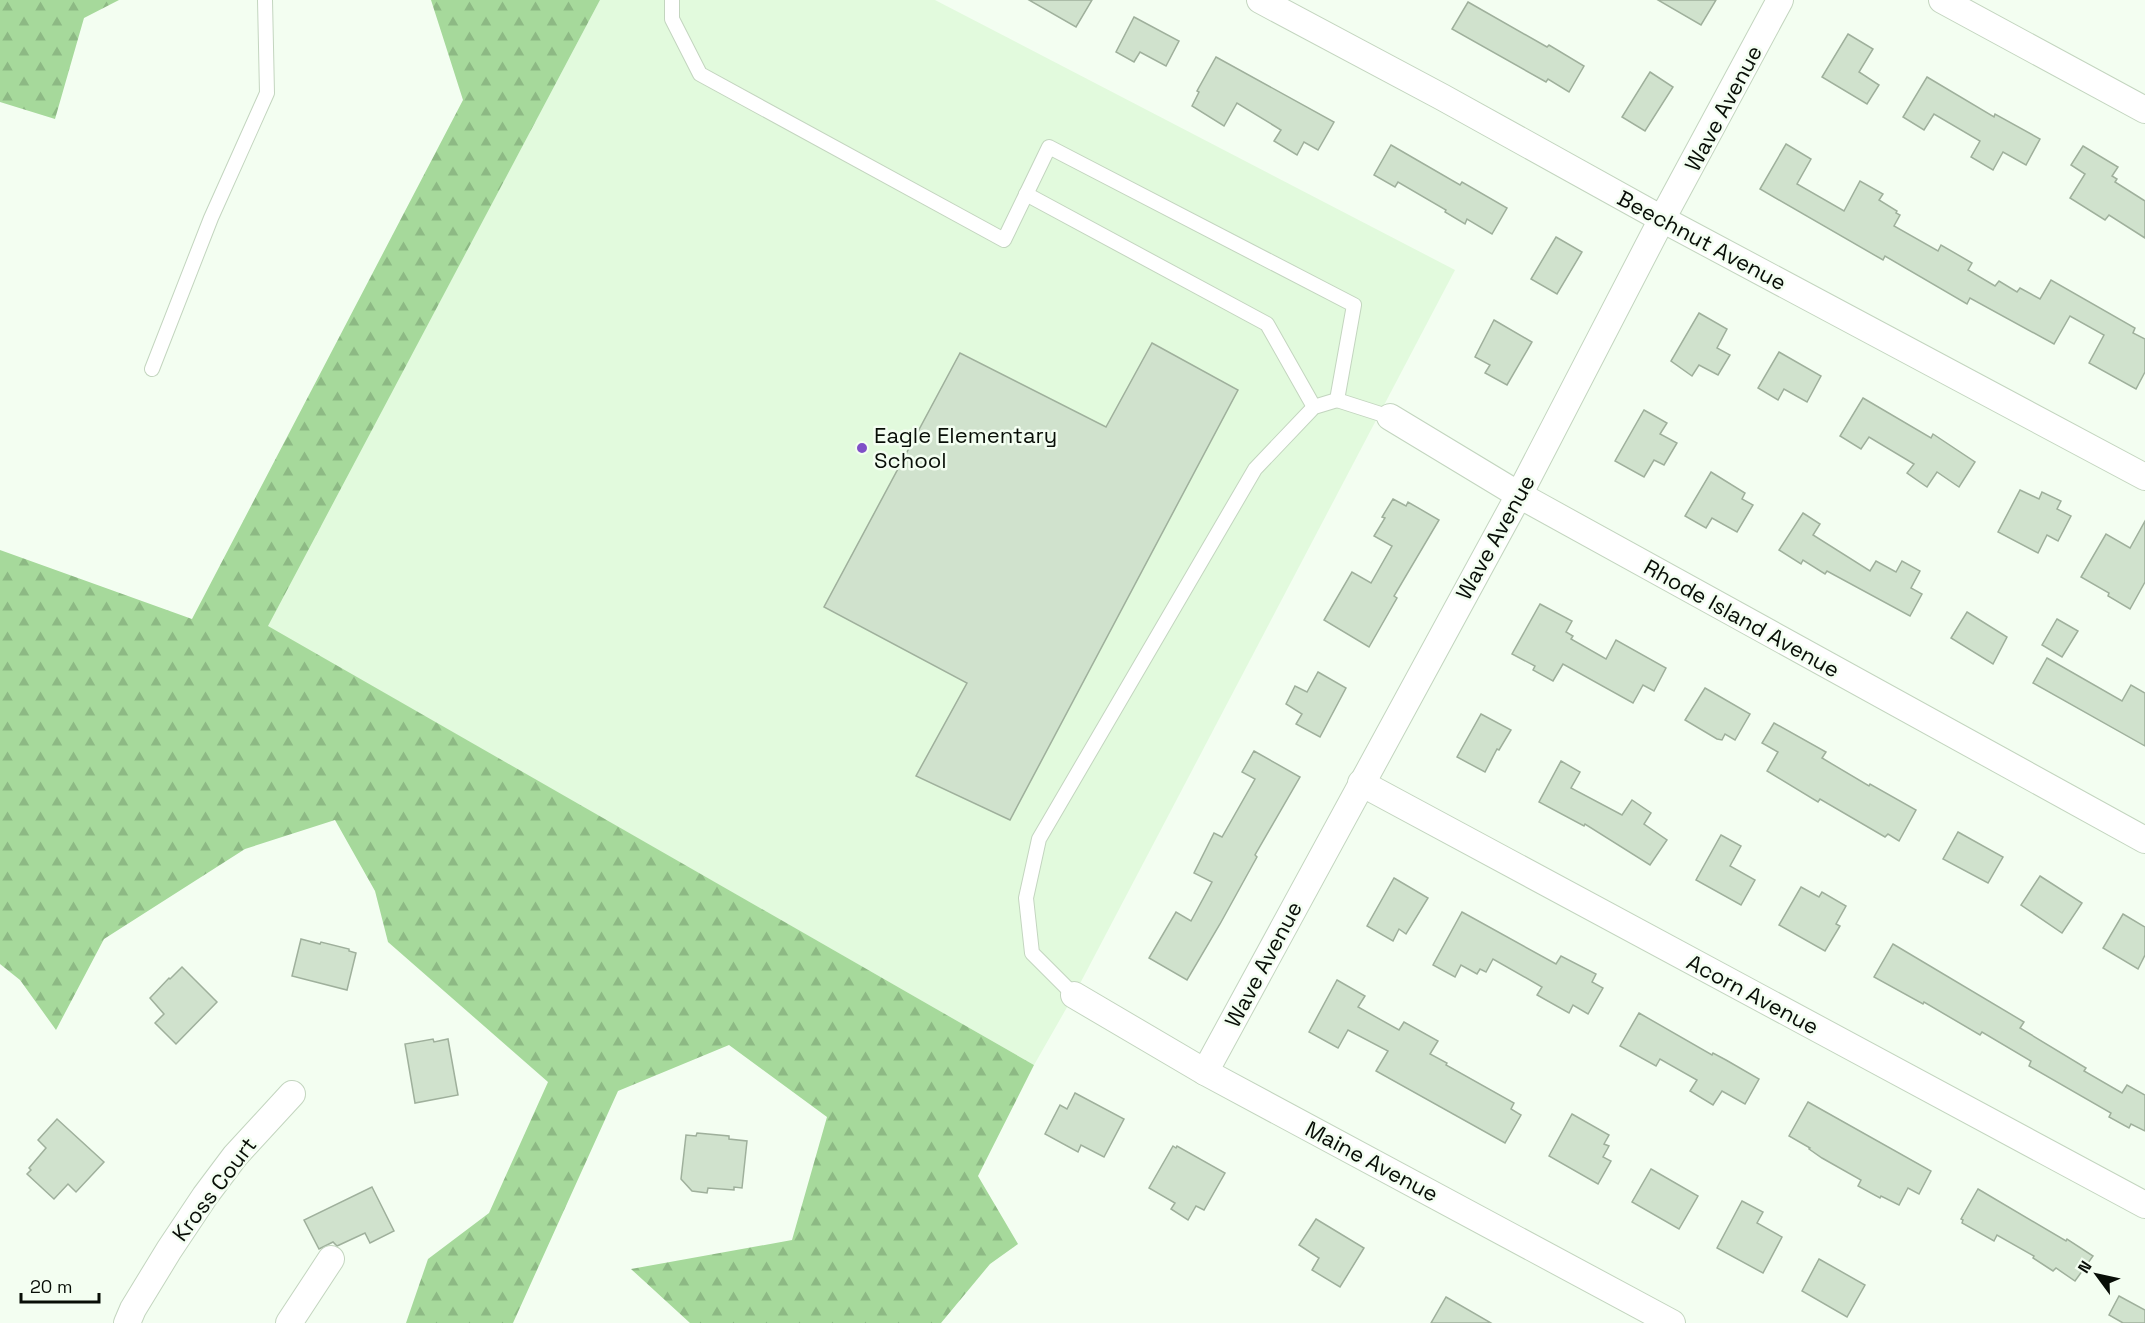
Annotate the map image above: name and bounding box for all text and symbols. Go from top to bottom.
street label: Wave Avenue [1678,40,1768,176]
street label: Beechnut Avenue [1613,184,1791,296]
place label: Eagle Elementary School [874,421,1057,474]
marker: Eagle Elementary School [855,441,869,455]
street label: Wave Avenue [1449,470,1541,604]
street label: Rhode Island Avenue [1639,553,1845,683]
street label: Wave Avenue [1218,896,1308,1032]
street label: Acorn Avenue [1682,947,1824,1041]
street label: Maine Avenue [1301,1114,1443,1208]
street label: Kross Court [166,1131,262,1247]
north arrow [2067,1245,2127,1305]
text: N [2073,1257,2097,1277]
scale bar [21,1266,99,1304]
text: 20 m [30,1275,73,1298]

